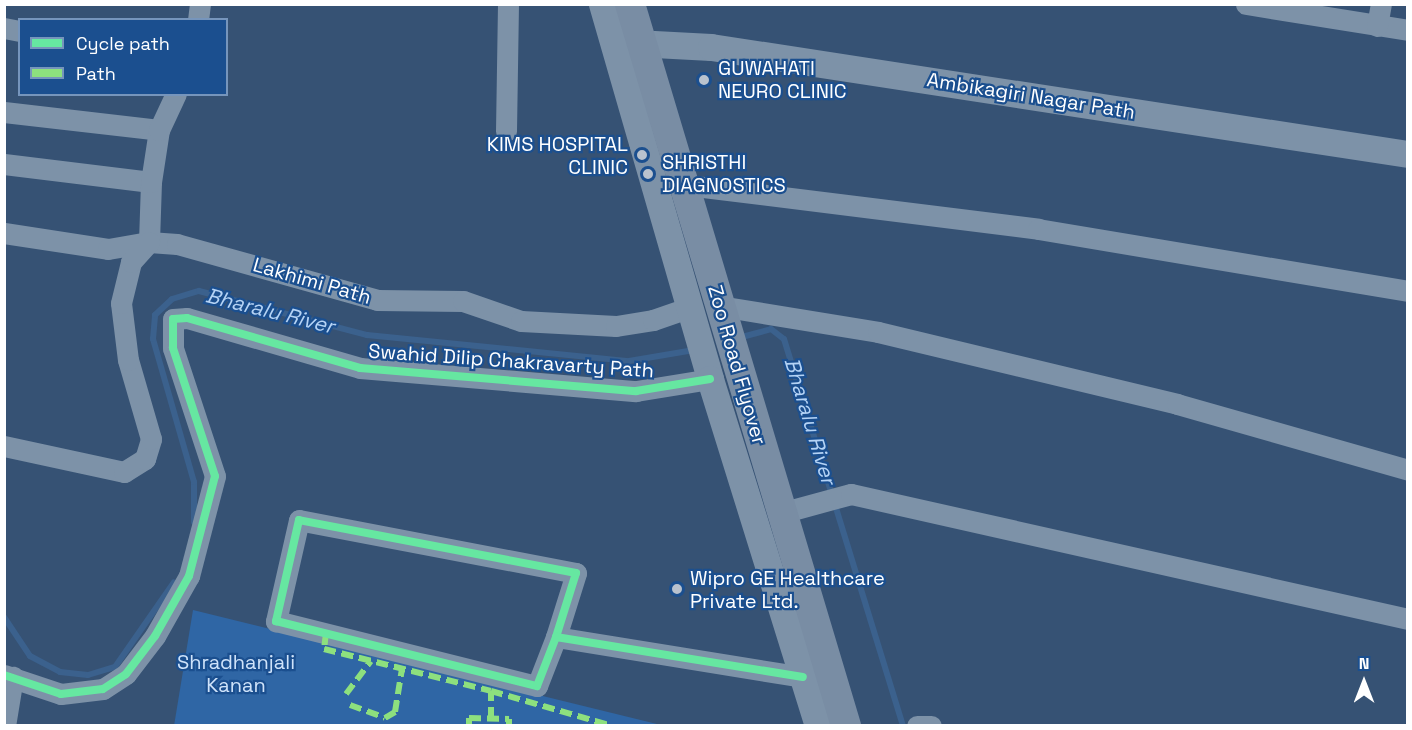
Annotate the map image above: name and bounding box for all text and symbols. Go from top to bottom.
legend [18,18,228,96]
text: Cycle path [76,32,170,55]
place label: GUWAHATI NEURO CLINIC [718,56,847,103]
text: Path [76,62,116,85]
street label: Ambikagiri Nagar Path [925,68,1137,124]
marker: GUWAHATI NEURO CLINIC [695,71,713,89]
place label: KIMS HOSPITAL CLINIC [487,132,628,179]
marker: KIMS HOSPITAL CLINIC [633,146,651,164]
place label: SHRISTHI DIAGNOSTICS [662,150,786,197]
marker: SHRISTHI DIAGNOSTICS [639,165,657,183]
street label: Lakhimi Path [250,253,374,309]
street label: Zoo Road Flyover [703,282,771,448]
water label: Bharalu River [203,283,337,339]
street label: Swahid Dilip Chakravarty Path [367,339,655,383]
water label: Bharalu River [779,354,841,488]
place label: Wipro GE Healthcare Private Ltd. [690,566,885,613]
marker: Wipro GE Healthcare Private Ltd. [668,580,686,598]
park label: Shradhanjali Kanan [177,651,295,698]
north arrow [1334,652,1394,712]
text: N [1359,653,1369,674]

